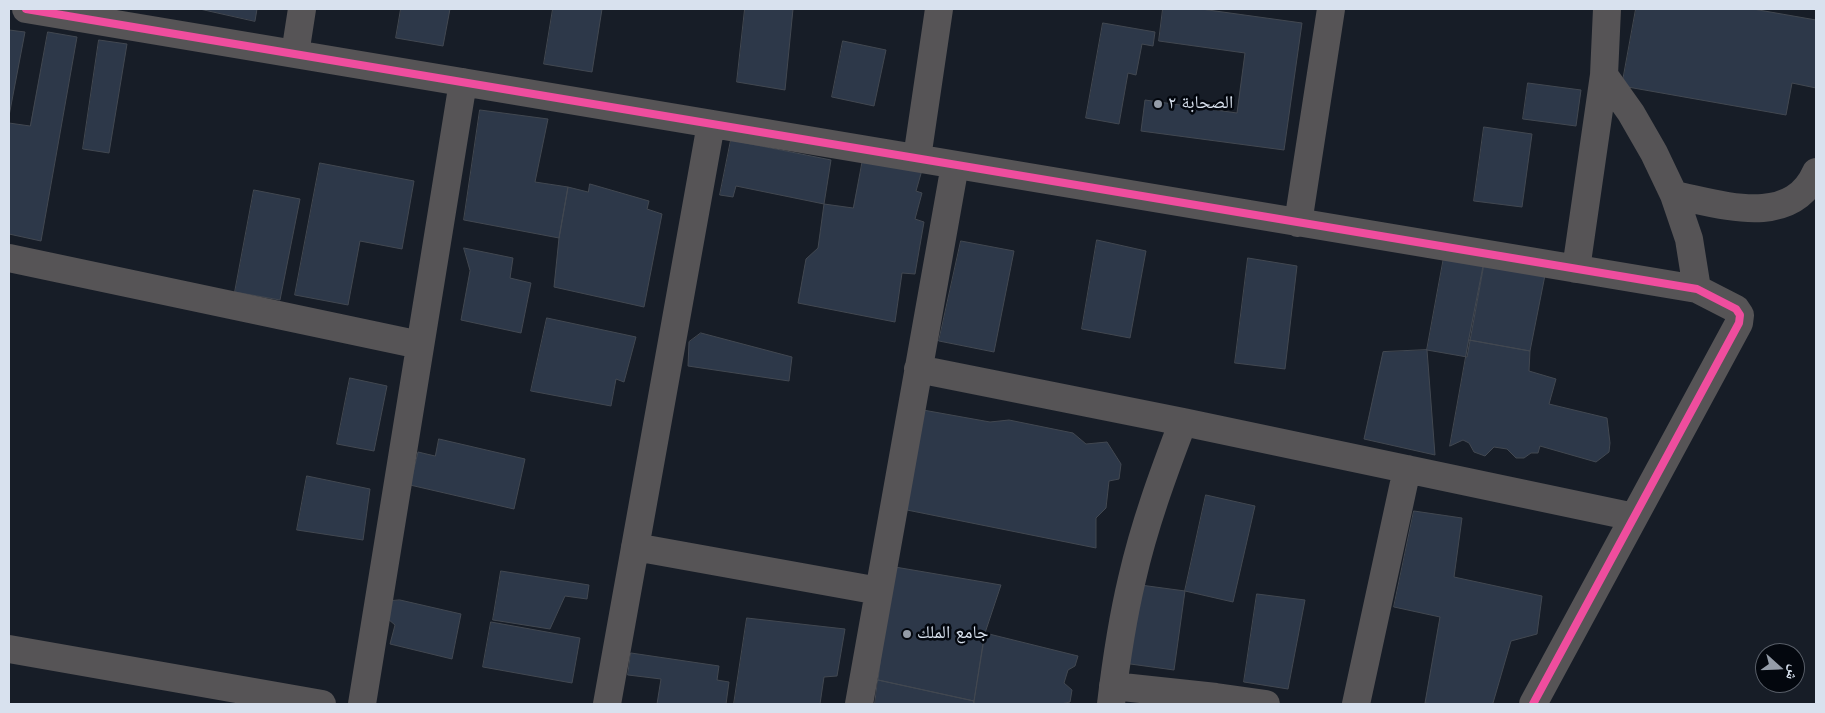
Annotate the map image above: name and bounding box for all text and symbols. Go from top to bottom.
place label: الصحابة ٢ [1168,93,1233,115]
marker: الصحابة ٢ [1152,98,1164,110]
place label: جامع الملك [917,623,988,645]
marker: جامع الملك [901,628,913,640]
north arrow [1755,643,1805,693]
text: ش [1781,662,1805,683]

